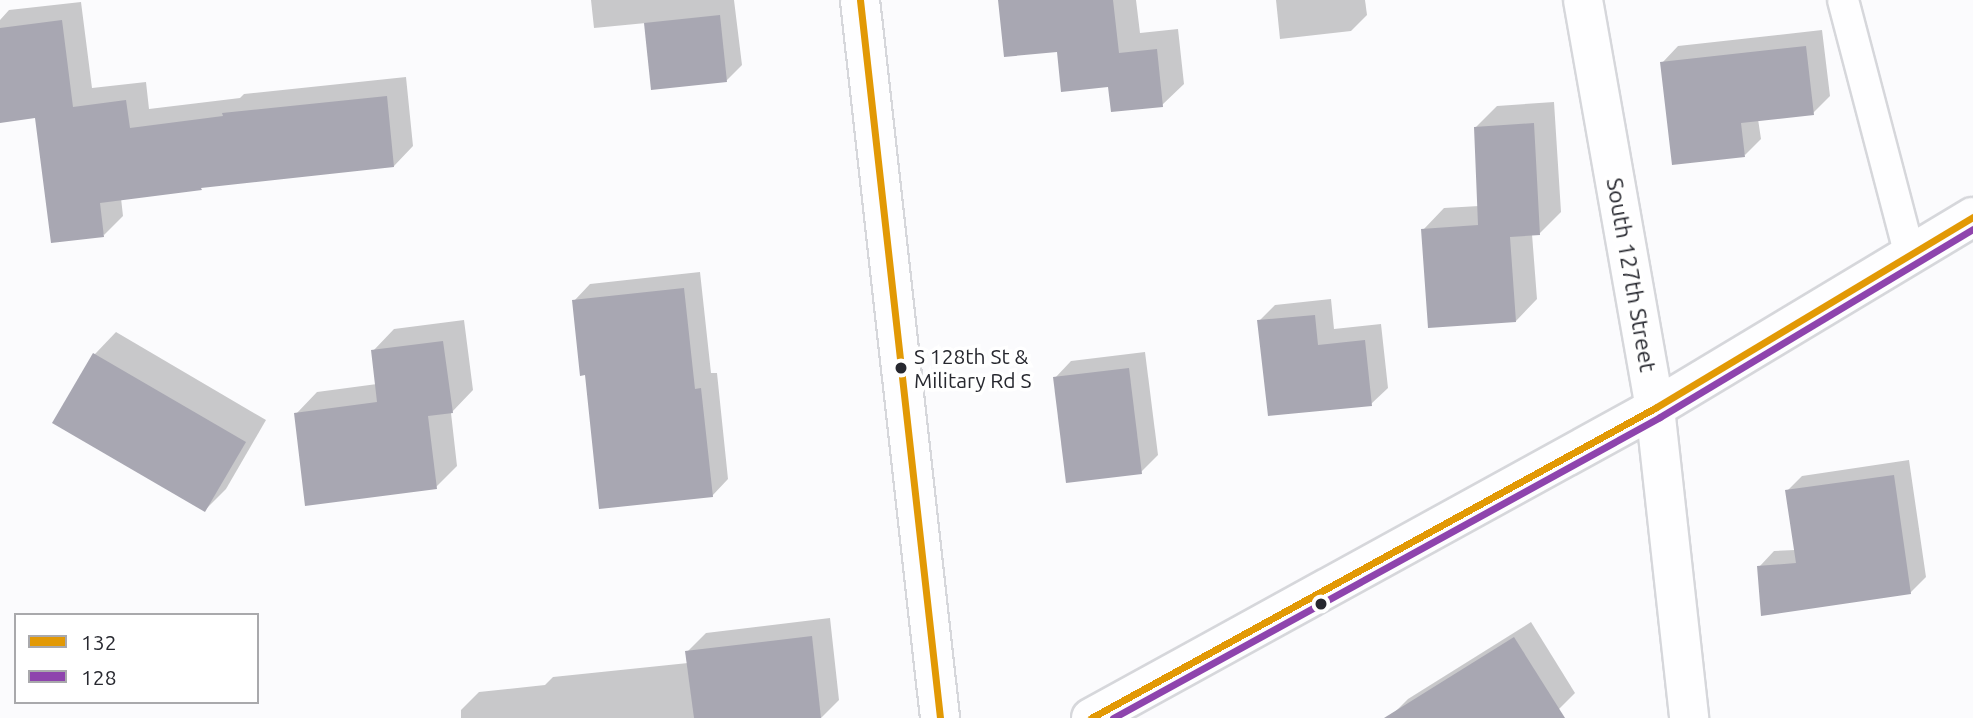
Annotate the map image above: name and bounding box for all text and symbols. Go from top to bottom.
street label: South 127th Street [1600,176,1662,374]
place label: S 128th St & Military Rd S [914,343,1031,393]
marker: S 128th St & Military Rd S [894,361,908,375]
unlabelled marker [1314,597,1328,611]
legend [14,613,259,704]
text: 132 [81,630,117,654]
text: 128 [81,665,117,689]

